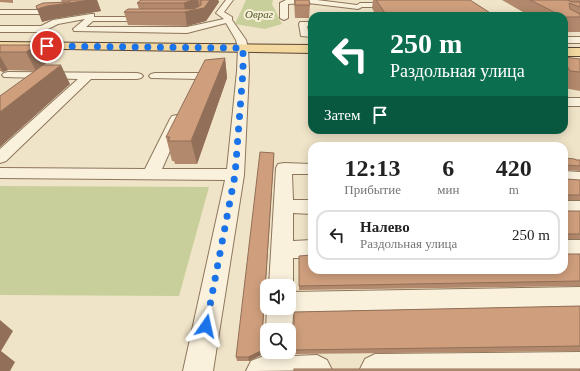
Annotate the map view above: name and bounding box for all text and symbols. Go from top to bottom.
park label: Овраг [245,8,274,20]
icon: left [324,28,376,80]
text: 250 m [390,28,462,59]
pin [30,29,64,63]
icon: arrive [36,35,58,57]
text: Раздольная улица [390,61,525,81]
icon: arrive [369,104,391,126]
text: Затем [324,107,361,123]
text: 12:13 [345,155,401,181]
text: 6 [442,155,454,181]
text: 420 [496,155,532,181]
text: Прибытие [344,182,401,197]
text: мин [437,182,459,197]
text: m [509,182,519,197]
text: Налево [360,219,410,235]
icon: left [326,224,348,246]
text: 250 m [512,227,550,243]
text: Раздольная улица [360,236,457,251]
map controls [260,279,296,359]
button: sound [260,279,296,315]
position arrow [185,305,227,347]
button: search [260,323,296,359]

